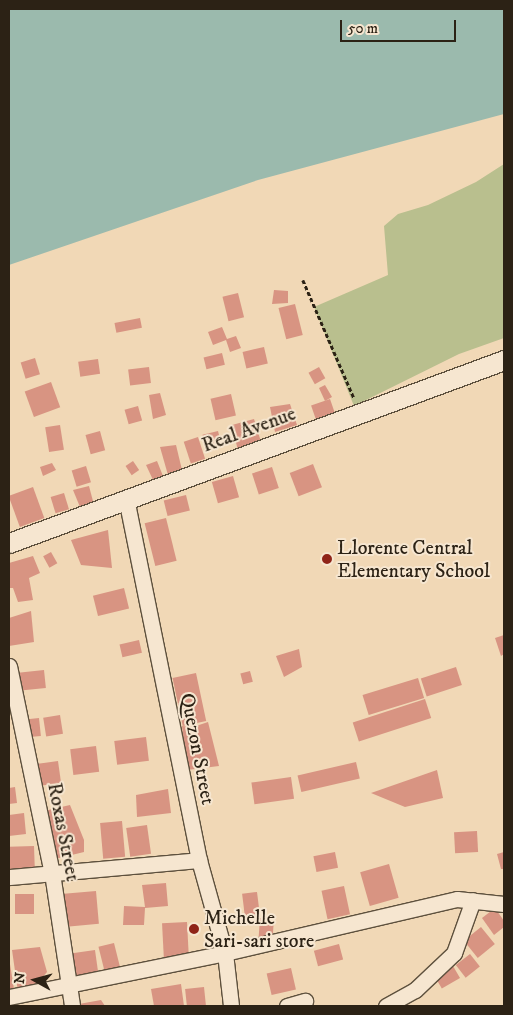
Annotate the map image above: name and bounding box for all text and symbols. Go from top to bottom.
scale bar [343,10,459,42]
text: 50 m [348,19,378,38]
street label: Real Avenue [199,402,299,458]
place label: Llorente Central Elementary School [337,536,490,583]
marker: Llorente Central Elementary School [321,553,333,565]
street label: Quezon Street [174,691,220,807]
street label: Roxas Street [42,781,84,883]
place label: Michelle Sari-sari store [204,906,314,953]
marker: Michelle Sari-sari store [188,923,200,935]
north arrow [10,955,60,1005]
text: N [10,971,30,985]

